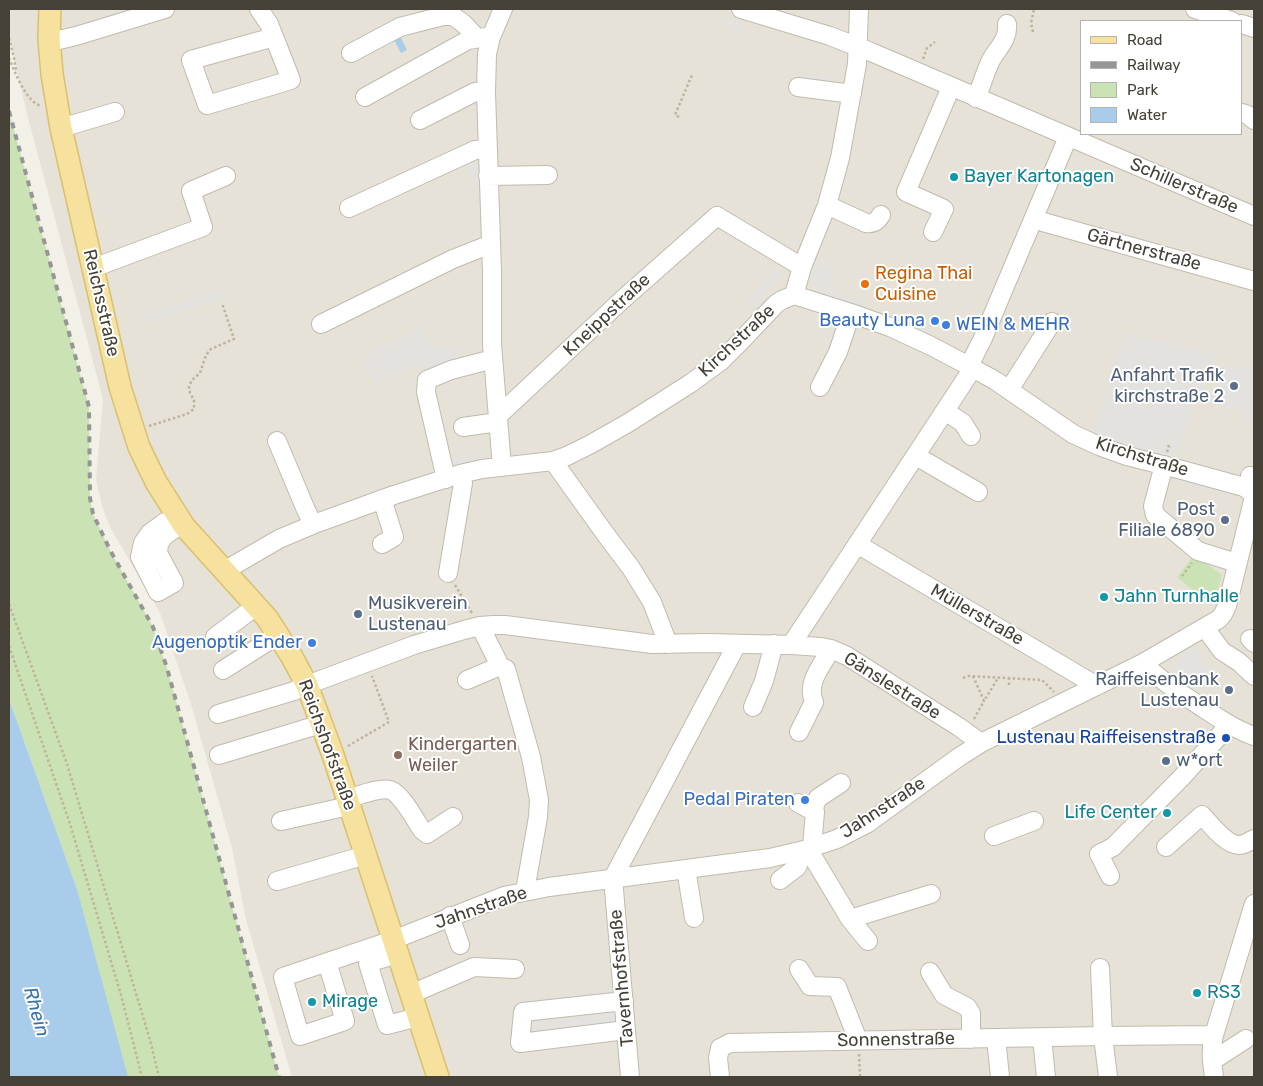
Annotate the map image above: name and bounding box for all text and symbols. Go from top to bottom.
legend [1080,20,1243,135]
text: Road [1127,31,1163,49]
text: Railway [1127,56,1181,74]
text: Park [1127,81,1158,99]
text: Water [1127,106,1167,124]
street label: Schillerstraße [1127,153,1241,219]
place label: Bayer Kartonagen [964,166,1114,188]
marker: Bayer Kartonagen [948,171,960,183]
street label: Gärtnerstraße [1084,224,1204,276]
street label: Reichsstraße [78,247,124,359]
place label: Regina Thai Cuisine [875,263,972,306]
street label: Kneippstraße [559,269,655,361]
marker: Regina Thai Cuisine [859,278,871,290]
street label: Kirchstraße [694,300,780,382]
place label: Beauty Luna [819,310,925,332]
place label: WEIN & MEHR [956,314,1070,336]
marker: Beauty Luna [929,315,941,327]
marker: WEIN & MEHR [940,319,952,331]
place label: Anfahrt Trafik kirchstraße 2 [1111,365,1224,408]
marker: Anfahrt Trafik kirchstraße 2 [1228,380,1240,392]
street label: Kirchstraße [1093,433,1191,481]
place label: Post Filiale 6890 [1118,499,1215,542]
marker: Post Filiale 6890 [1219,514,1231,526]
street label: Müllerstraße [926,580,1028,650]
place label: Jahn Turnhalle [1114,586,1239,608]
marker: Jahn Turnhalle [1098,591,1110,603]
place label: Musikverein Lustenau [368,593,468,636]
marker: Musikverein Lustenau [352,608,364,620]
place label: Augenoptik Ender [152,632,302,654]
marker: Augenoptik Ender [306,637,318,649]
street label: Gänslestraße [840,648,944,724]
place label: Raiffeisenbank Lustenau [1095,669,1219,712]
street label: Reichshofstraße [293,677,361,813]
marker: Raiffeisenbank Lustenau [1223,684,1235,696]
place label: Lustenau Raiffeisenstraße [996,727,1216,749]
marker: Lustenau Raiffeisenstraße [1220,732,1232,744]
place label: Kindergarten Weiler [408,734,517,776]
marker: Kindergarten Weiler [392,749,404,761]
place label: w*ort [1176,750,1222,772]
marker: w*ort [1160,755,1172,767]
street label: Jahnstraße [837,773,929,843]
place label: Pedal Piraten [684,789,795,811]
marker: Pedal Piraten [799,794,811,806]
place label: Life Center [1064,802,1157,824]
marker: Life Center [1161,807,1173,819]
street label: Jahnstraße [432,882,530,934]
street label: Tavernhofstraße [605,909,639,1047]
place label: RS3 [1207,982,1241,1004]
water label: Rhein [18,984,54,1040]
marker: RS3 [1191,987,1203,999]
place label: Mirage [322,991,378,1013]
marker: Mirage [306,996,318,1008]
street label: Sonnenstraße [837,1028,955,1052]

